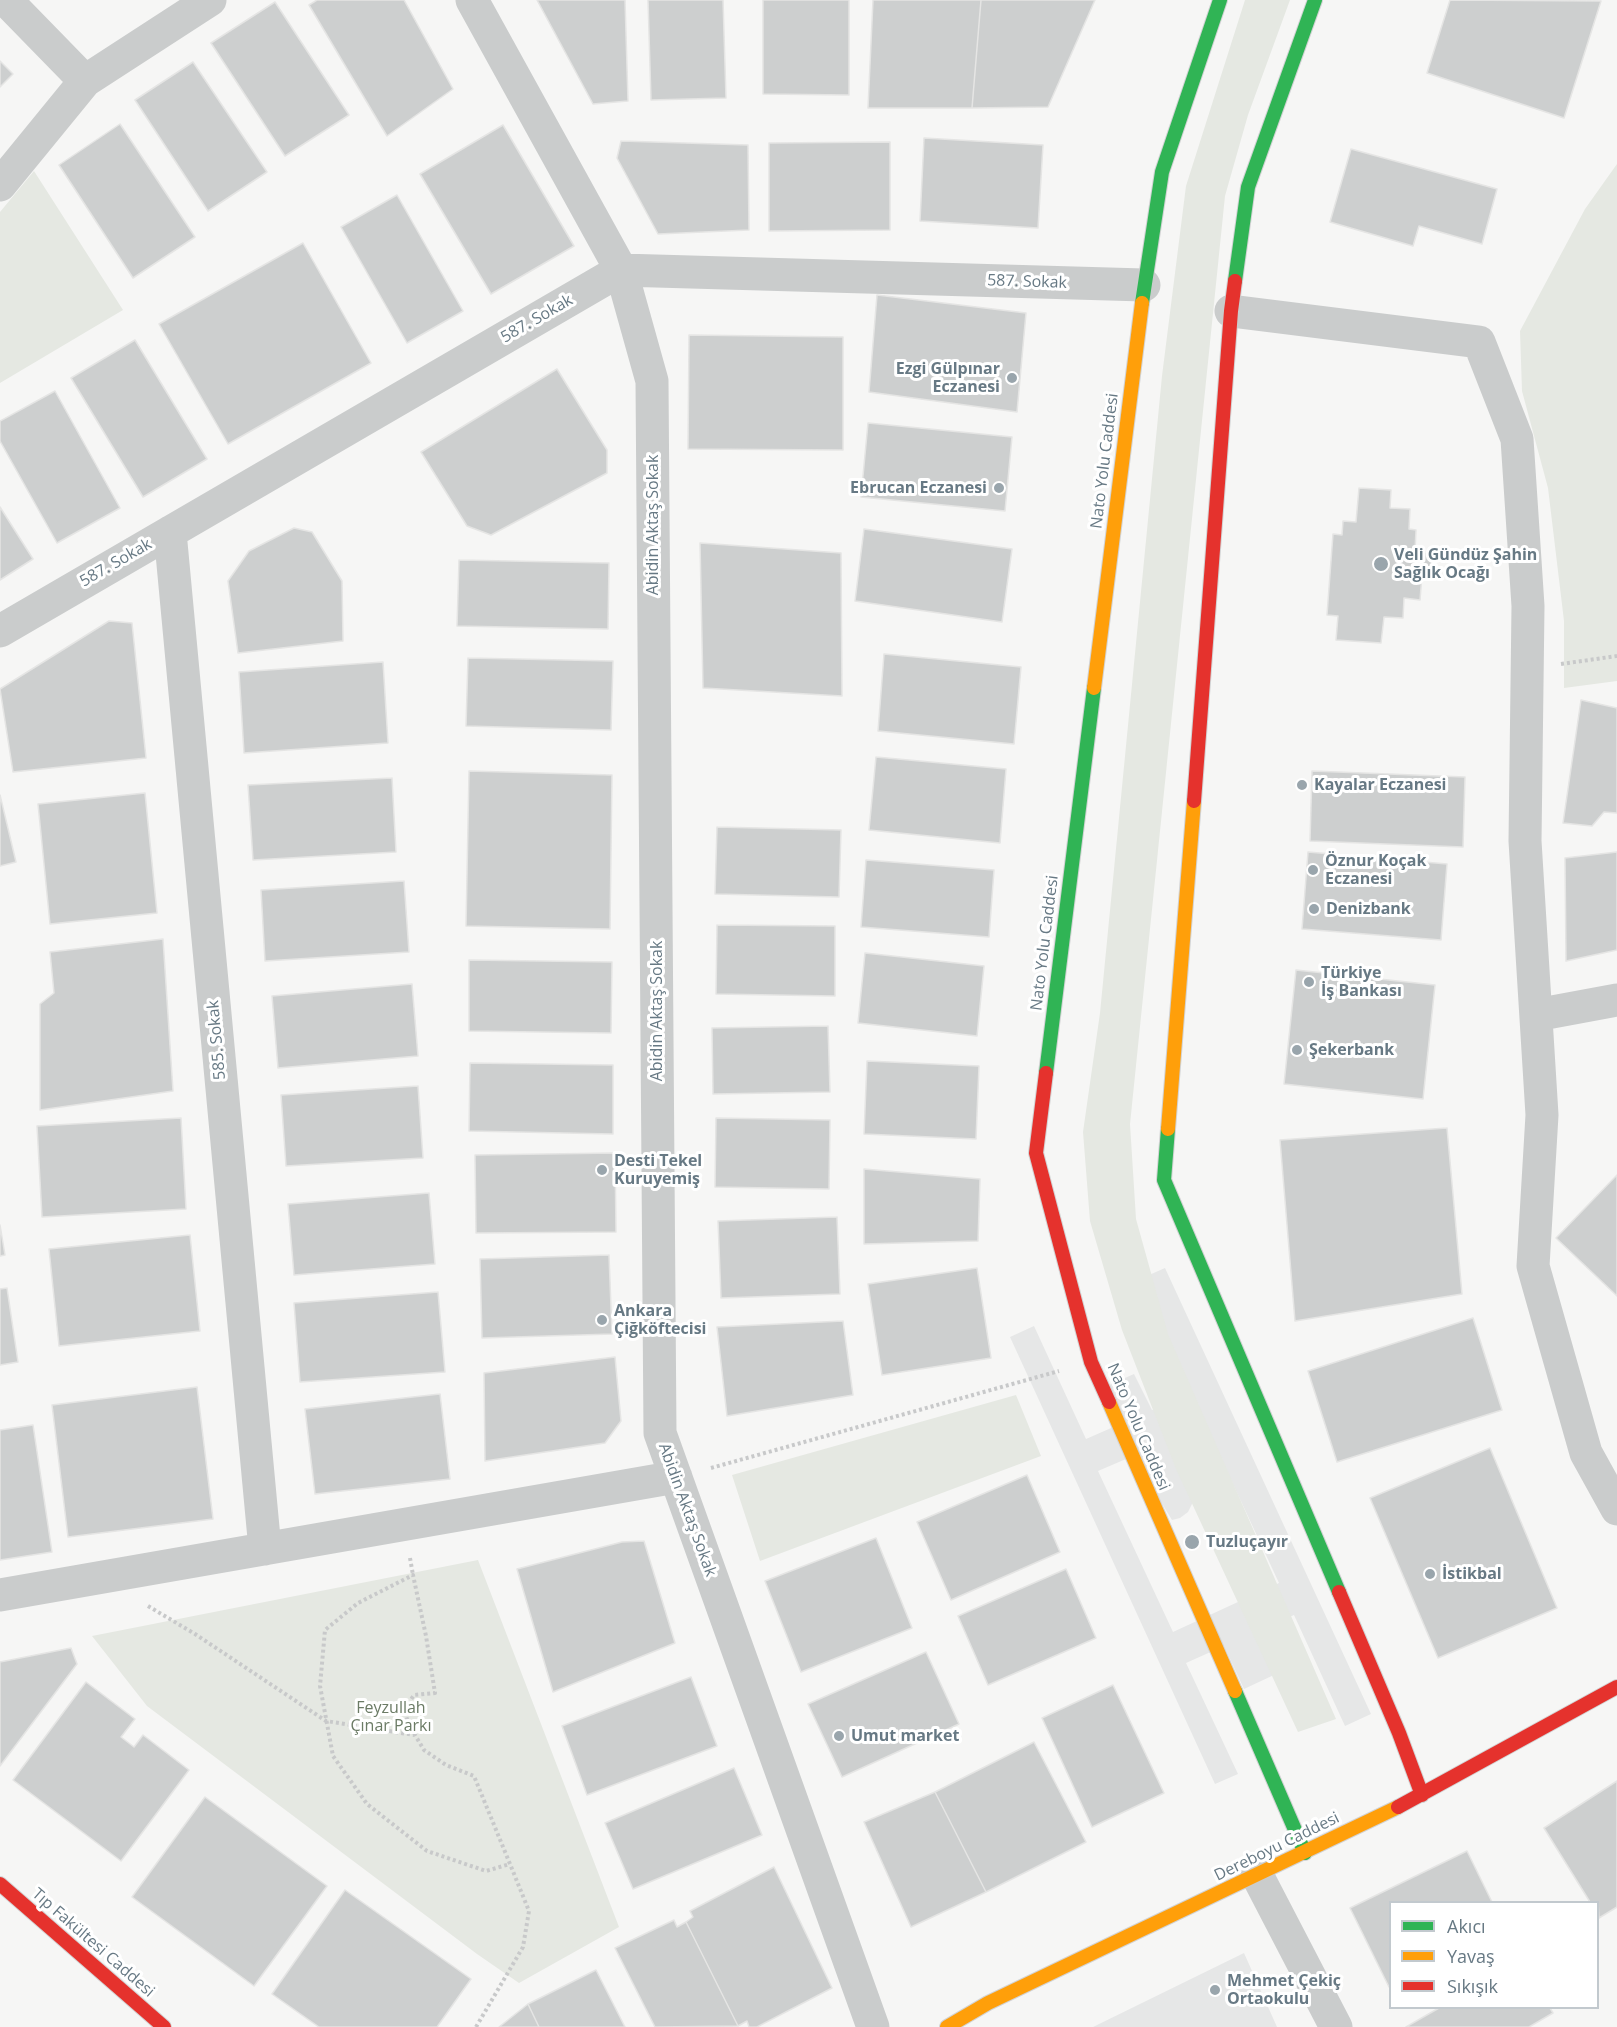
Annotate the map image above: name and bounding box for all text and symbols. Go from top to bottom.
street label: 587. Sokak [987,271,1067,293]
street label: 587. Sokak [498,291,576,347]
place label: Ezgi Gülpınar Eczanesi [896,359,1000,397]
marker: Ezgi Gülpınar Eczanesi [1005,371,1019,385]
street label: Nato Yolu Caddesi [1087,392,1123,530]
street label: Abidin Aktaş Sokak [643,455,663,595]
place label: Ebrucan Eczanesi [850,478,987,498]
marker: Ebrucan Eczanesi [992,481,1006,495]
street label: 587. Sokak [77,535,155,591]
place label: Veli Gündüz Şahin Sağlık Ocağı [1394,545,1537,583]
marker: Veli Gündüz Şahin Sağlık Ocağı [1372,555,1390,573]
place label: Kayalar Eczanesi [1314,775,1446,795]
marker: Kayalar Eczanesi [1295,778,1309,792]
place label: Öznur Koçak Eczanesi [1325,851,1426,889]
marker: Öznur Koçak Eczanesi [1306,863,1320,877]
street label: Nato Yolu Caddesi [1027,874,1063,1012]
place label: Denizbank [1326,899,1411,919]
marker: Denizbank [1307,902,1321,916]
street label: Abidin Aktaş Sokak [647,941,667,1081]
place label: Türkiye İş Bankası [1321,963,1402,1001]
marker: Türkiye İş Bankası [1302,975,1316,989]
street label: 585. Sokak [204,999,230,1081]
place label: Şekerbank [1309,1040,1394,1060]
marker: Şekerbank [1290,1043,1304,1057]
place label: Desti Tekel Kuruyemiş [614,1151,702,1189]
marker: Desti Tekel Kuruyemiş [595,1163,609,1177]
place label: Ankara Çiğköftecisi [614,1301,706,1339]
marker: Ankara Çiğköftecisi [595,1313,609,1327]
street label: Nato Yolu Caddesi [1103,1361,1173,1493]
street label: Abidin Aktaş Sokak [654,1441,720,1579]
place label: Tuzluçayır [1206,1532,1288,1552]
marker: Tuzluçayır [1183,1533,1201,1551]
place label: İstikbal [1442,1564,1502,1584]
marker: İstikbal [1423,1567,1437,1581]
park label: Feyzullah Çınar Parkı [350,1698,432,1736]
place label: Umut market [851,1726,959,1746]
marker: Umut market [832,1729,846,1743]
street label: Dereboyu Caddesi [1211,1808,1343,1886]
street label: Tıp Fakültesi Caddesi [28,1885,158,2001]
legend [1389,1901,1599,2009]
text: Akıcı [1447,1914,1486,1938]
text: Yavaş [1447,1944,1495,1968]
place label: Mehmet Çekiç Ortaokulu [1227,1971,1341,2009]
text: Sıkışık [1447,1974,1498,1998]
marker: Mehmet Çekiç Ortaokulu [1208,1983,1222,1997]

